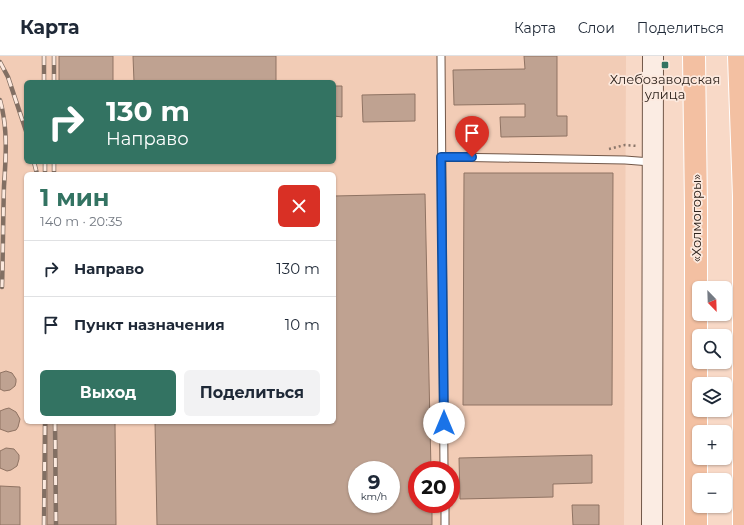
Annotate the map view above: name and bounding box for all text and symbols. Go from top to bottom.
text: Карта [20,16,80,39]
text: Карта [514,19,556,37]
text: Слои [578,19,615,37]
text: Поделиться [637,19,724,37]
marker: Хлебозаводская улица [660,60,670,70]
place label: Хлебозаводская улица [610,71,720,102]
text: 130 m [106,94,190,128]
icon: right [40,96,92,148]
pin [455,116,489,157]
icon: arrive [461,122,483,144]
text: Направо [106,128,189,150]
street label: «Холмогоры» [688,174,704,262]
text: 1 мин [40,183,109,212]
button: close [278,185,320,227]
text: 140 m · 20:35 [40,213,122,229]
icon: right [40,258,62,280]
text: Направо [74,259,144,278]
text: 130 m [276,259,320,278]
north arrow [692,281,732,321]
map controls [692,281,732,513]
icon: arrive [40,314,62,336]
text: Пункт назначения [74,315,225,334]
text: 10 m [285,315,320,334]
button: search [692,329,732,369]
button: Выход [40,370,176,416]
button: Поделиться [184,370,320,416]
button: layers [692,377,732,417]
position arrow [423,402,465,444]
button: + [692,425,732,465]
speed limit sign: 20 [408,461,460,513]
text: 9 [368,470,380,494]
button: − [692,473,732,513]
text: km/h [361,490,387,503]

